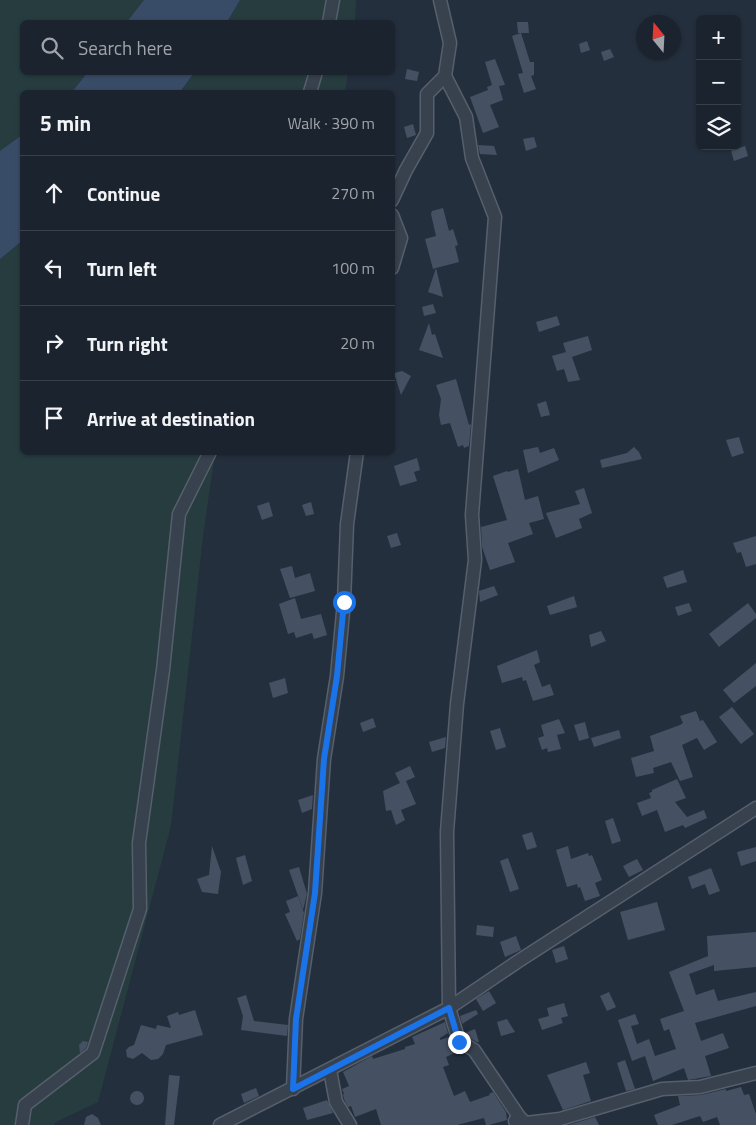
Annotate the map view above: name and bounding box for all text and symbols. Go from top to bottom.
north arrow [636,15,681,60]
map controls [696,15,741,150]
button: + [696,15,741,60]
search box [20,20,395,75]
text: Search here [78,33,172,62]
icon: search [38,34,66,62]
button: − [696,60,741,105]
button: layers [696,105,741,150]
text: 5 min [40,107,91,139]
text: Walk · 390 m [287,111,375,135]
icon: ahead [40,179,68,207]
text: Continue [87,179,160,208]
text: 270 m [331,181,375,205]
icon: left [40,254,68,282]
text: Turn left [87,254,157,283]
text: 100 m [331,256,375,280]
icon: right [40,329,68,357]
text: Turn right [87,329,168,358]
text: 20 m [340,331,375,355]
icon: arrive [40,404,68,432]
text: Arrive at destination [87,404,255,433]
route start [333,591,356,614]
route end [448,1031,471,1054]

